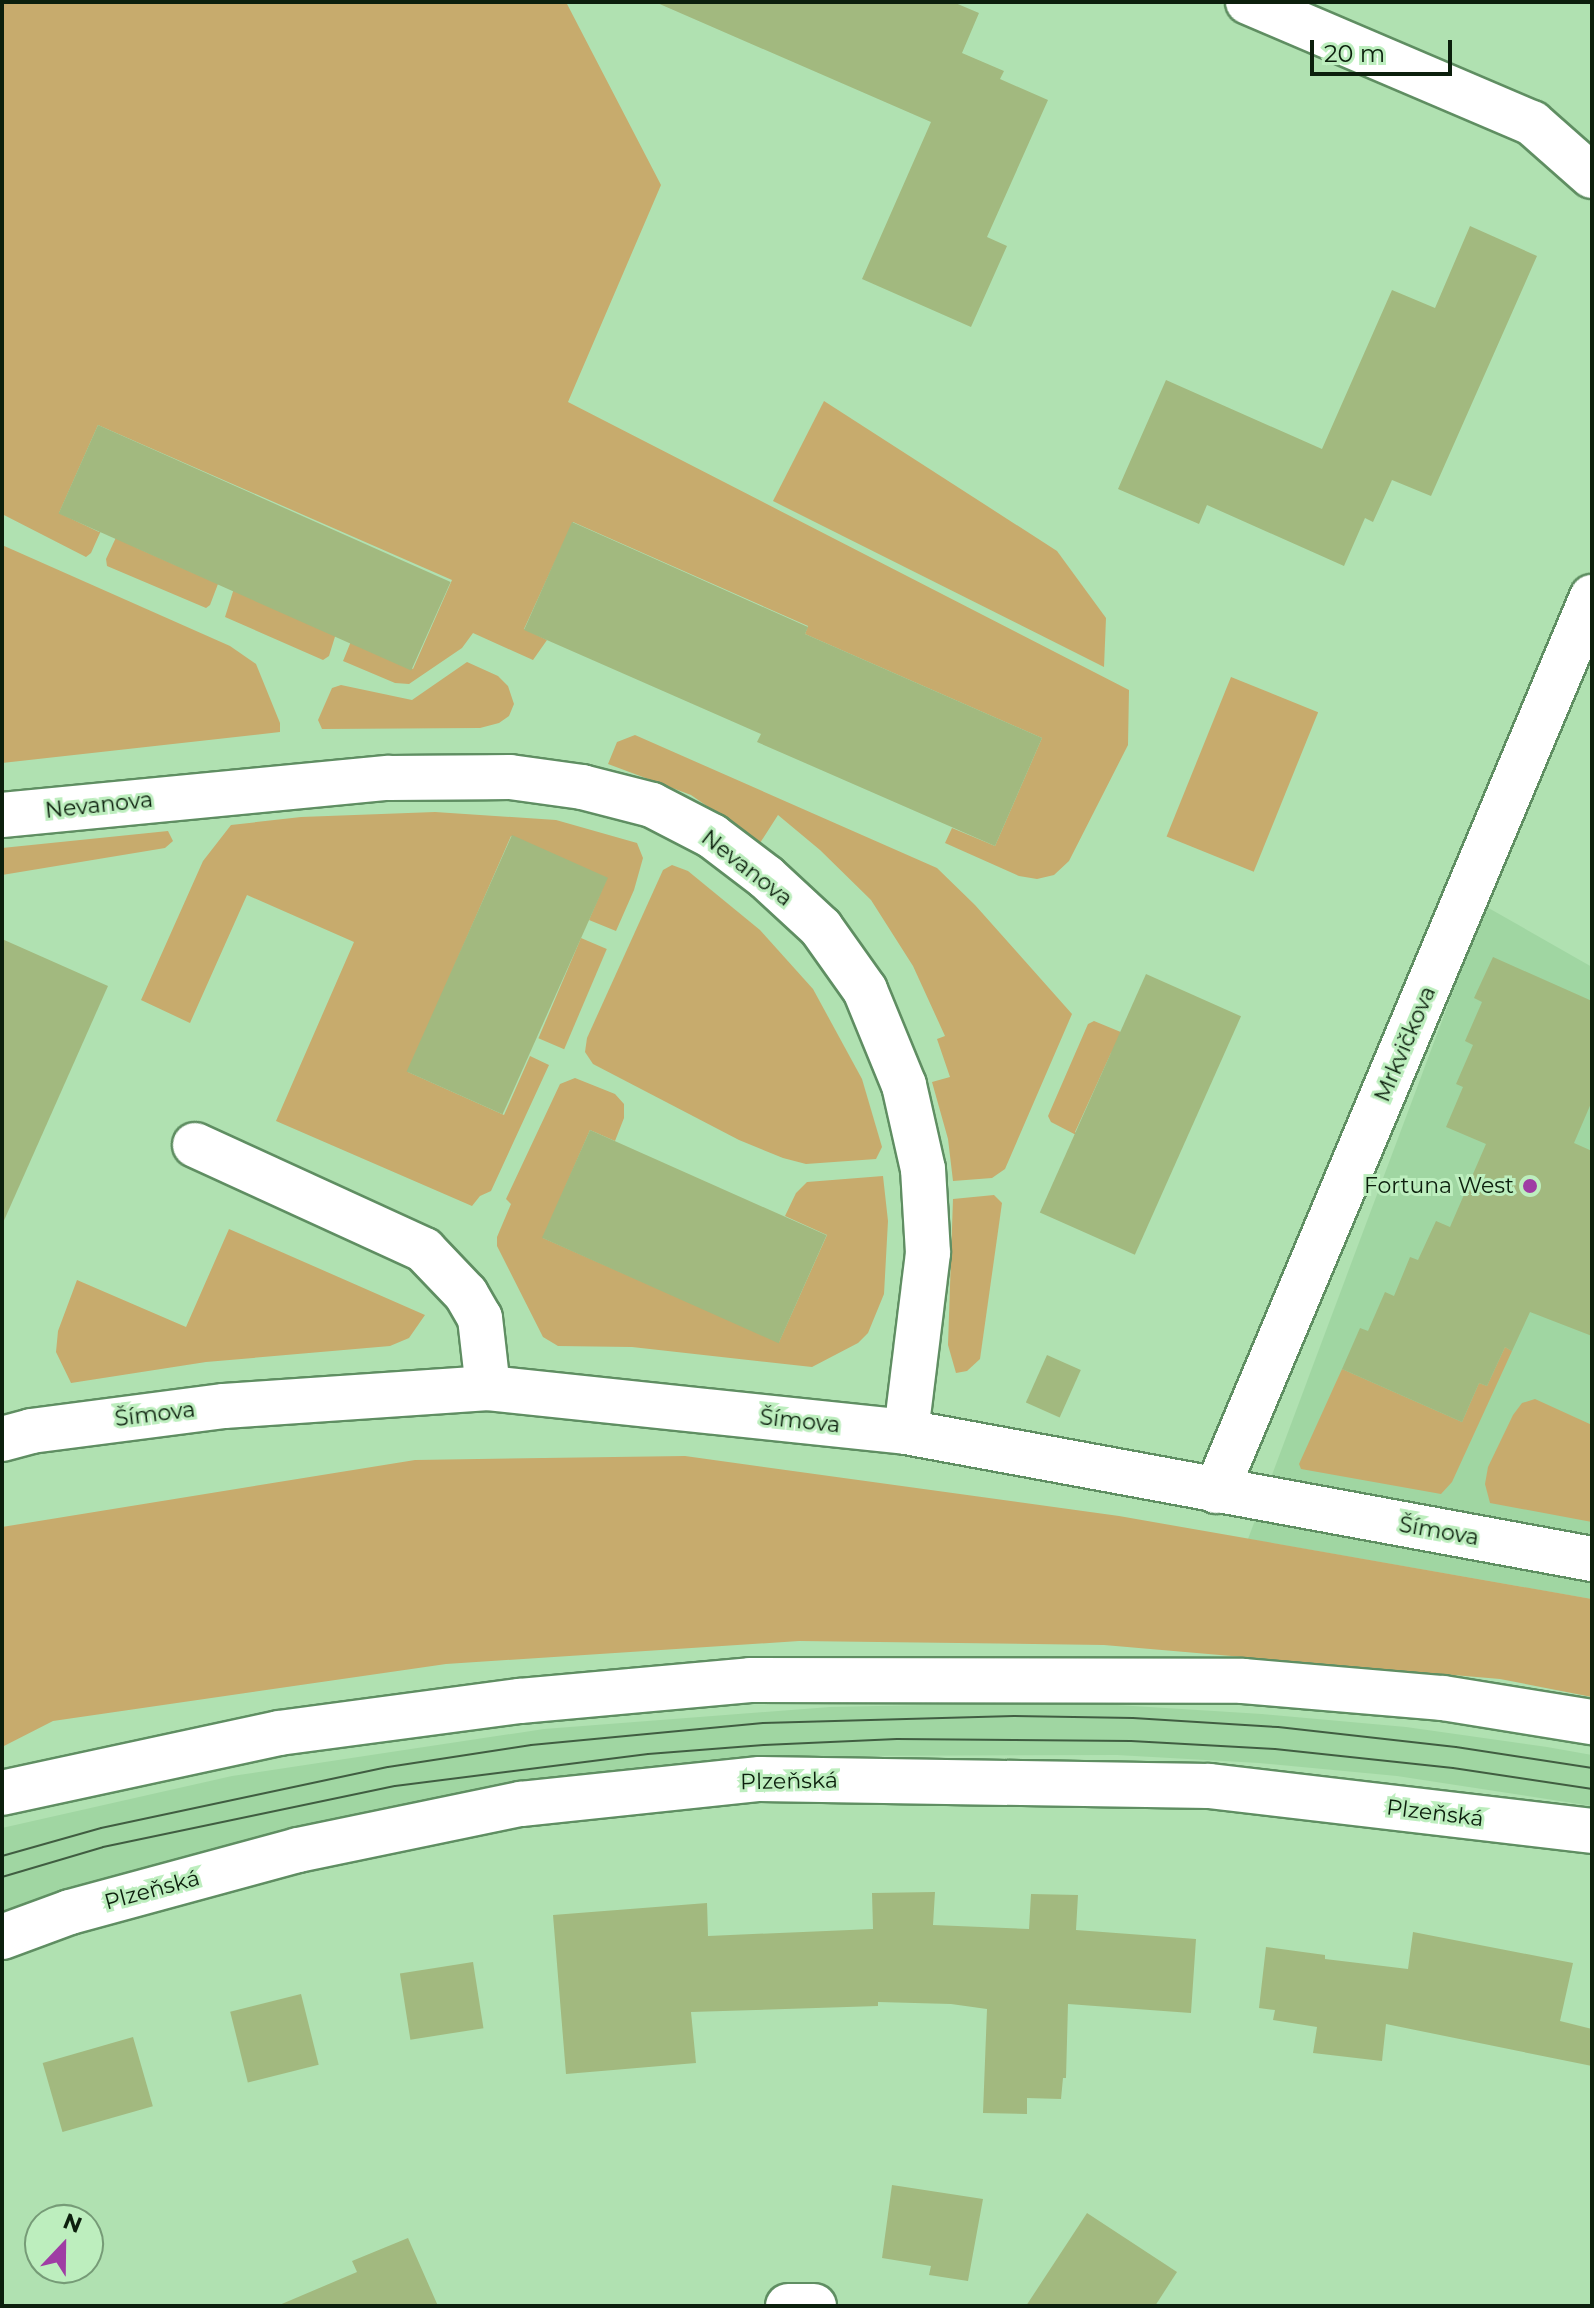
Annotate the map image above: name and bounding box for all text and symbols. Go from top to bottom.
scale bar [1314,24,1456,74]
text: 20 m [1324,39,1385,68]
street label: Nevanova [44,786,154,824]
street label: Nevanova [696,824,798,912]
street label: Mrkvičkova [1369,982,1441,1106]
place label: Fortuna West [1364,1173,1514,1199]
marker: Fortuna West [1521,1177,1539,1195]
street label: Šímova [113,1396,197,1432]
street label: Šímova [758,1404,842,1438]
street label: Šímova [1397,1511,1481,1551]
street label: Plzeňská [740,1767,838,1795]
street label: Plzeňská [1385,1794,1485,1832]
street label: Plzeňská [101,1865,203,1915]
north arrow [24,2204,104,2284]
text: N [59,2207,86,2239]

